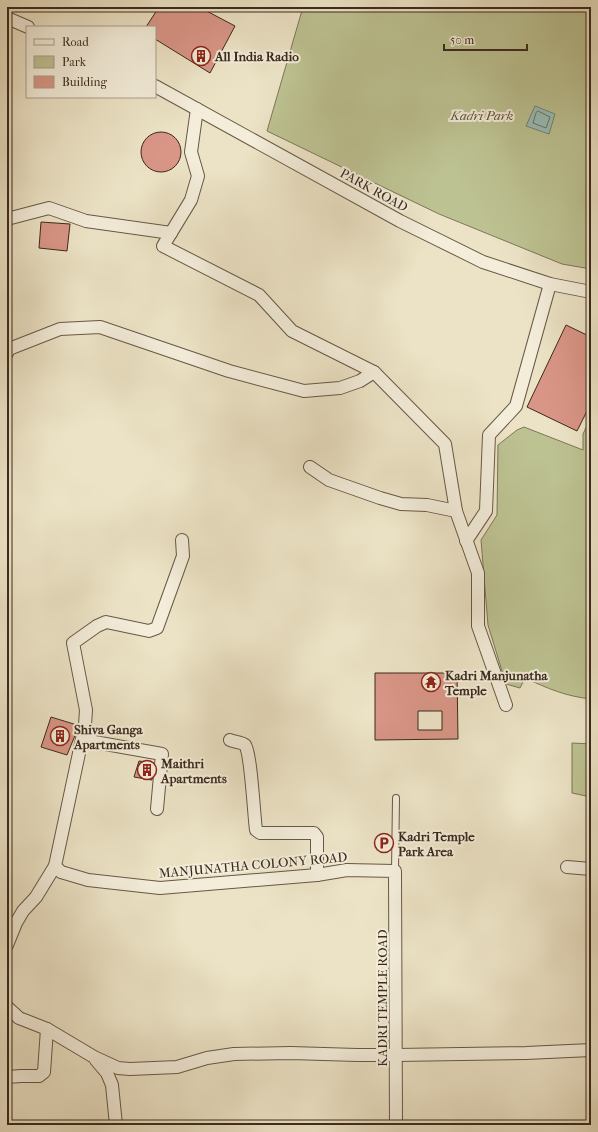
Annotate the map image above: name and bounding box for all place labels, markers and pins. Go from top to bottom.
building icon: All India Radio [190,45,212,67]
place label: All India Radio [214,49,299,64]
place label: Kadri Manjunatha Temple [444,668,548,699]
temple icon: Kadri Manjunatha Temple [420,671,442,693]
place label: Shiva Ganga Apartments [73,722,144,753]
building icon: Shiva Ganga Apartments [49,725,71,747]
place label: Maithri Apartments [160,756,227,787]
building icon: Maithri Apartments [136,759,158,781]
place label: Kadri Temple Park Area [398,829,475,859]
parking icon: Kadri Temple Park Area [373,832,395,854]

